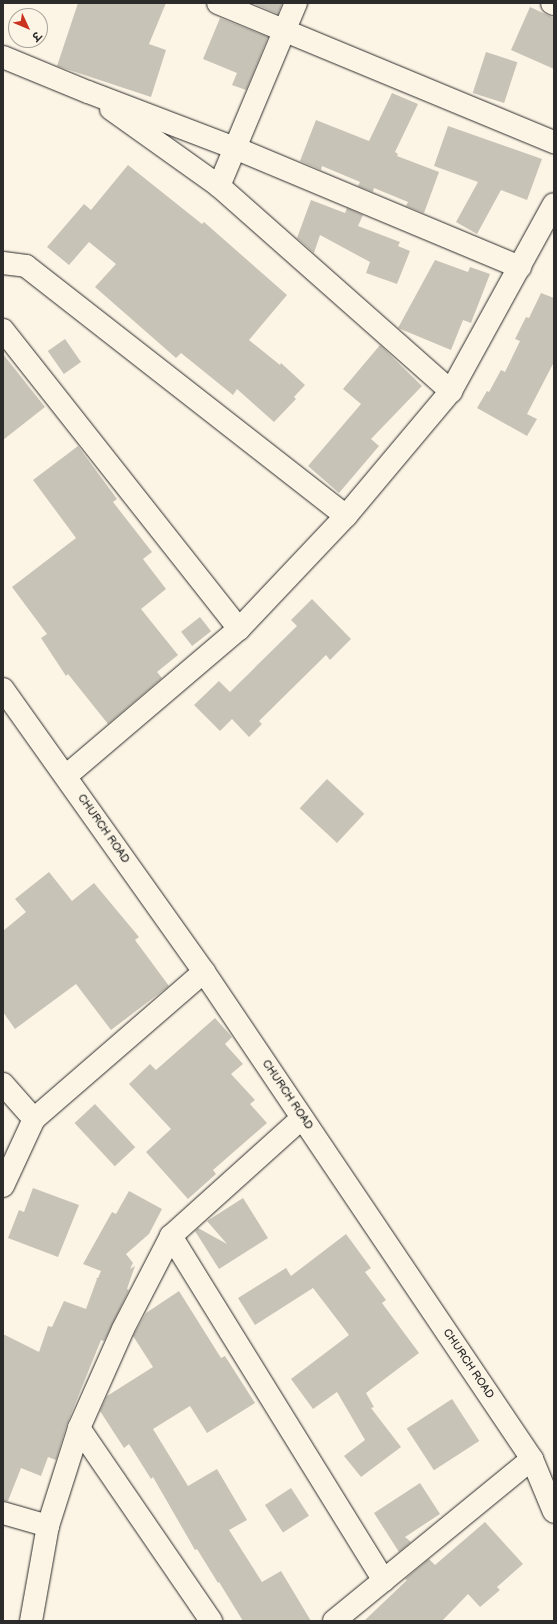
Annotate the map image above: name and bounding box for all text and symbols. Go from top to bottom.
north arrow [8,8,48,48]
text: उ [29,29,43,43]
street label: CHURCH ROAD [74,792,132,866]
street label: CHURCH ROAD [259,1058,315,1132]
street label: CHURCH ROAD [440,1327,496,1401]

